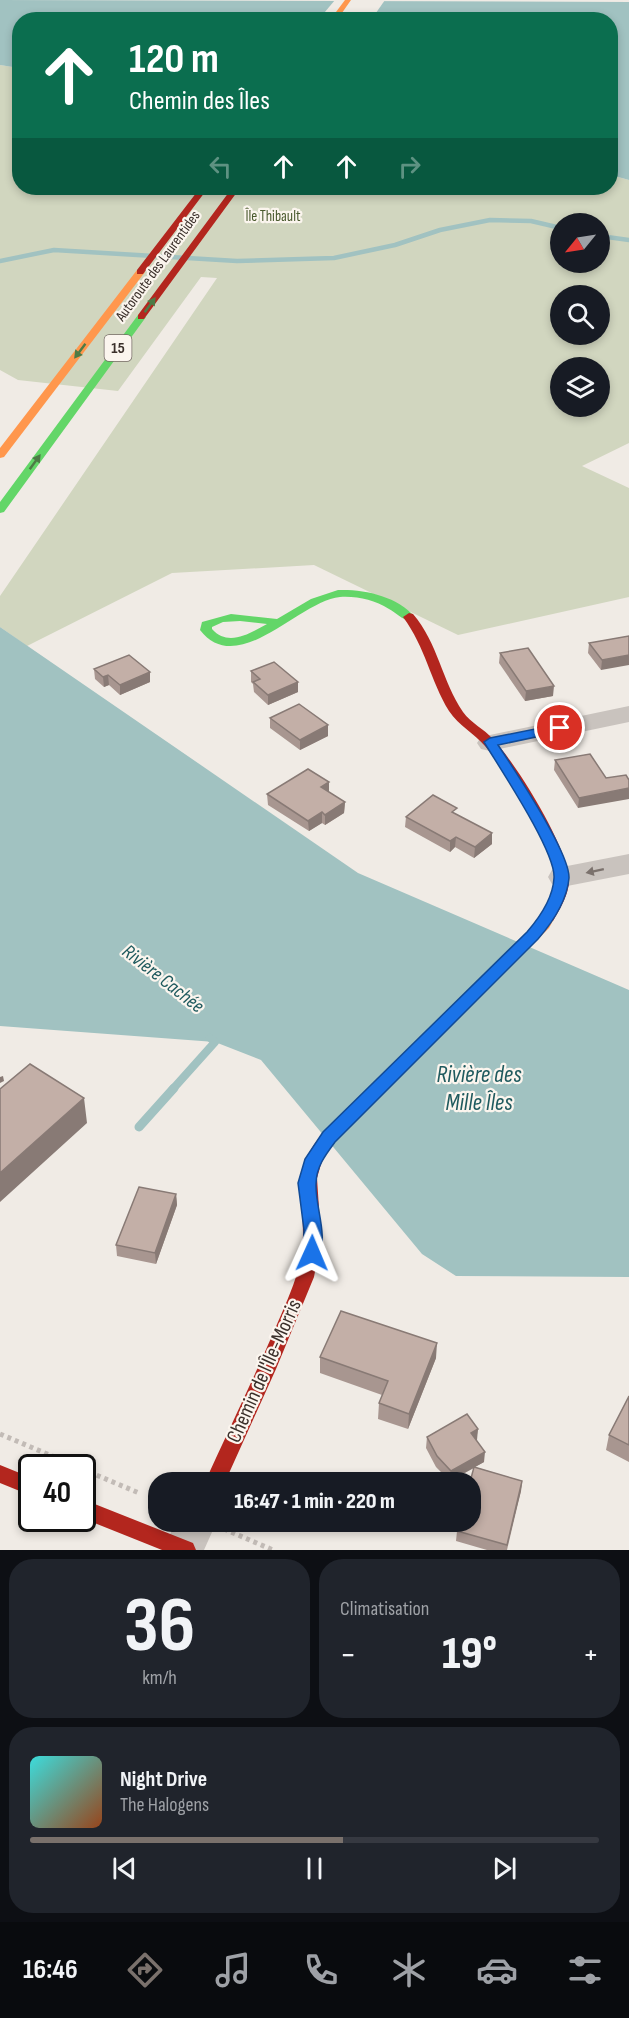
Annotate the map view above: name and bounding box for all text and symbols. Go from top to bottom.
text: 120 m [129,34,219,85]
icon: ahead [30,36,108,114]
text: Chemin des Îles [129,85,270,117]
icon: left [204,150,237,183]
icon: ahead [267,150,300,183]
icon: ahead [330,150,363,183]
icon: right [393,150,426,183]
street label: Autoroute des Laurentides [111,207,205,326]
park label: Île Thibault [244,207,301,226]
north arrow [550,213,610,273]
map controls [550,213,610,417]
button: search [550,285,610,345]
one-way arrow [143,297,155,312]
road number: 15 [104,335,132,361]
one-way arrow [74,343,86,358]
button: layers [550,357,610,417]
one-way arrow [28,455,40,470]
pin [534,702,585,753]
icon: arrive [543,711,576,744]
one-way arrow [586,867,605,876]
water label: Rivière Cachée [117,940,209,1019]
water label: Rivière des Mille Îles [436,1060,522,1117]
position arrow [280,1221,344,1285]
street label: Chemin de l'Île-Morris [221,1296,307,1446]
speed limit sign: 40 [18,1454,96,1532]
text: 16:47 · 1 min · 220 m [234,1488,395,1515]
text: 36 [124,1580,195,1673]
text: Climatisation [340,1597,429,1621]
text: 19° [442,1627,497,1682]
text: − [340,1635,356,1675]
text: + [583,1635,599,1675]
text: km/h [142,1666,177,1690]
text: Night Drive [120,1766,207,1793]
text: The Halogens [120,1793,209,1817]
icon: previous [108,1852,141,1885]
icon: pause [298,1852,331,1885]
icon: next [488,1852,521,1885]
icon: directions [124,1949,166,1991]
icon: music [212,1949,254,1991]
icon: phone [300,1949,342,1991]
icon: climate [388,1949,430,1991]
icon: car [476,1949,518,1991]
icon: filters [564,1949,606,1991]
text: 16:46 [23,1954,78,1986]

